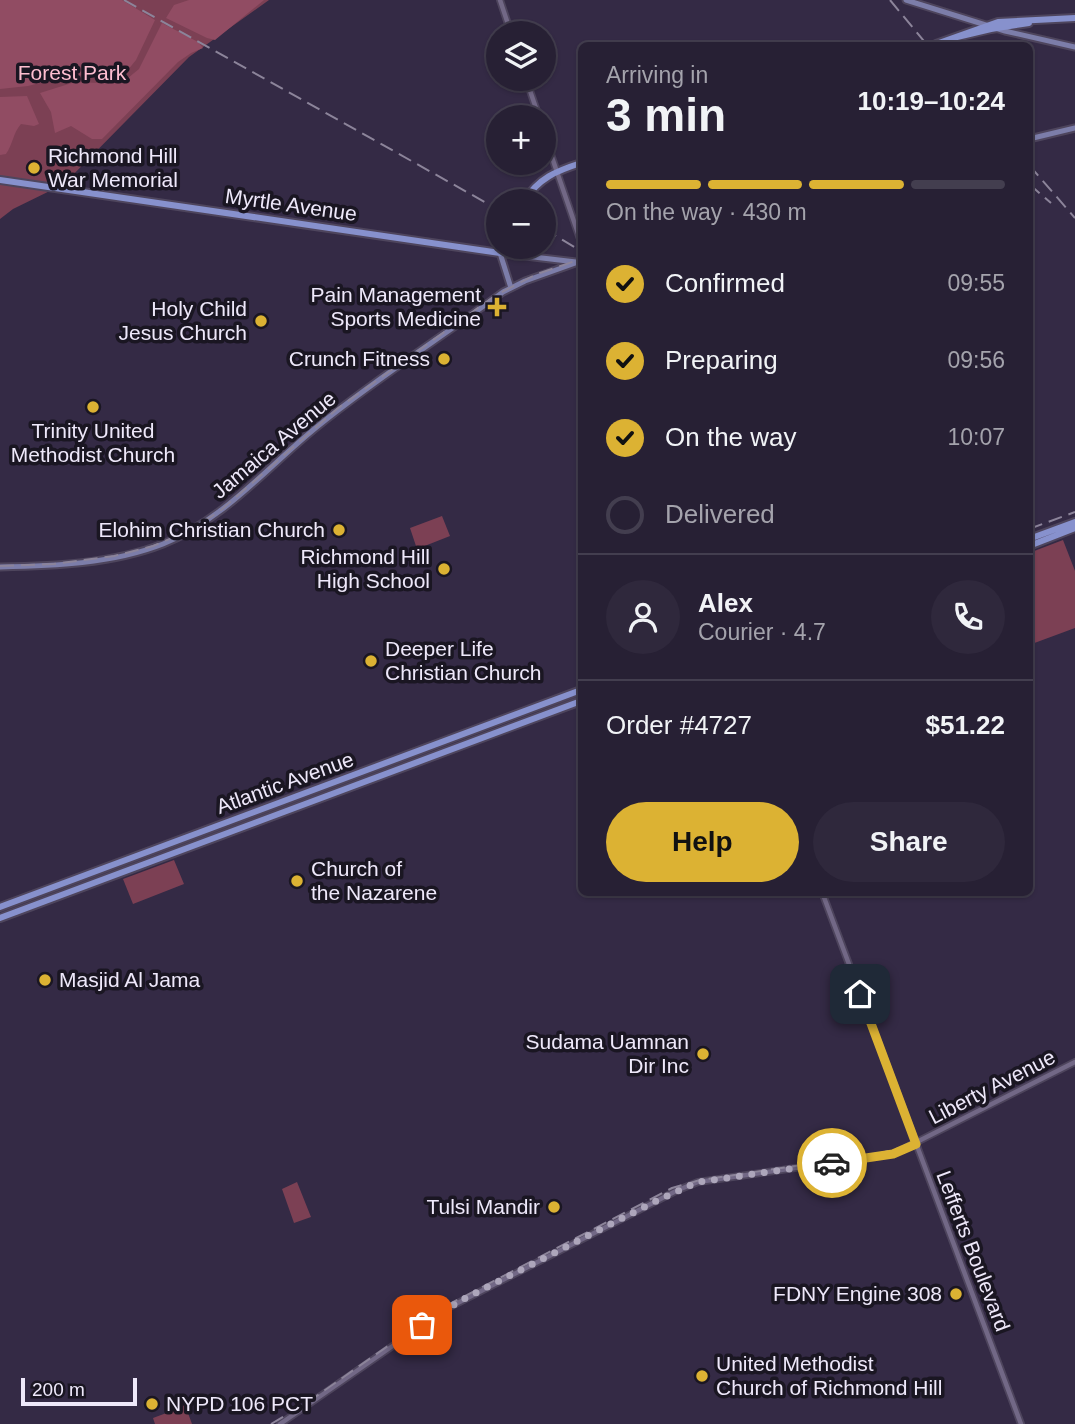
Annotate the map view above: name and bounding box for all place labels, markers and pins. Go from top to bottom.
place label: Richmond Hill War Memorial [48,144,178,191]
marker: Richmond Hill War Memorial [26,160,42,176]
place label: Pain Management Sports Medicine [311,283,481,330]
place label: Holy Child Jesus Church [119,297,247,344]
marker: Pain Management Sports Medicine [487,297,507,317]
marker: Holy Child Jesus Church [253,313,269,329]
place label: Crunch Fitness [289,347,430,370]
marker: Crunch Fitness [436,351,452,367]
marker: Trinity United Methodist Church [85,399,101,415]
place label: Trinity United Methodist Church [11,419,175,466]
place label: Elohim Christian Church [99,518,325,541]
marker: Elohim Christian Church [331,522,347,538]
place label: Richmond Hill High School [300,545,430,592]
marker: Richmond Hill High School [436,561,452,577]
place label: Deeper Life Christian Church [385,637,541,684]
marker: Deeper Life Christian Church [363,653,379,669]
place label: Church of the Nazarene [311,857,437,904]
marker: Church of the Nazarene [289,873,305,889]
pin [830,964,890,1024]
place label: Masjid Al Jama [59,968,201,991]
marker: Masjid Al Jama [37,972,53,988]
place label: Sudama Uamnan Dir Inc [526,1030,689,1077]
marker: Sudama Uamnan Dir Inc [695,1046,711,1062]
place label: Tulsi Mandir [426,1195,540,1218]
marker: Tulsi Mandir [546,1199,562,1215]
place label: FDNY Engine 308 [773,1282,942,1305]
marker: FDNY Engine 308 [948,1286,964,1302]
pin [392,1295,452,1355]
place label: United Methodist Church of Richmond Hill [716,1352,942,1399]
marker: United Methodist Church of Richmond Hill [694,1368,710,1384]
place label: NYPD 106 PCT [166,1392,313,1415]
marker: NYPD 106 PCT [144,1396,160,1412]

